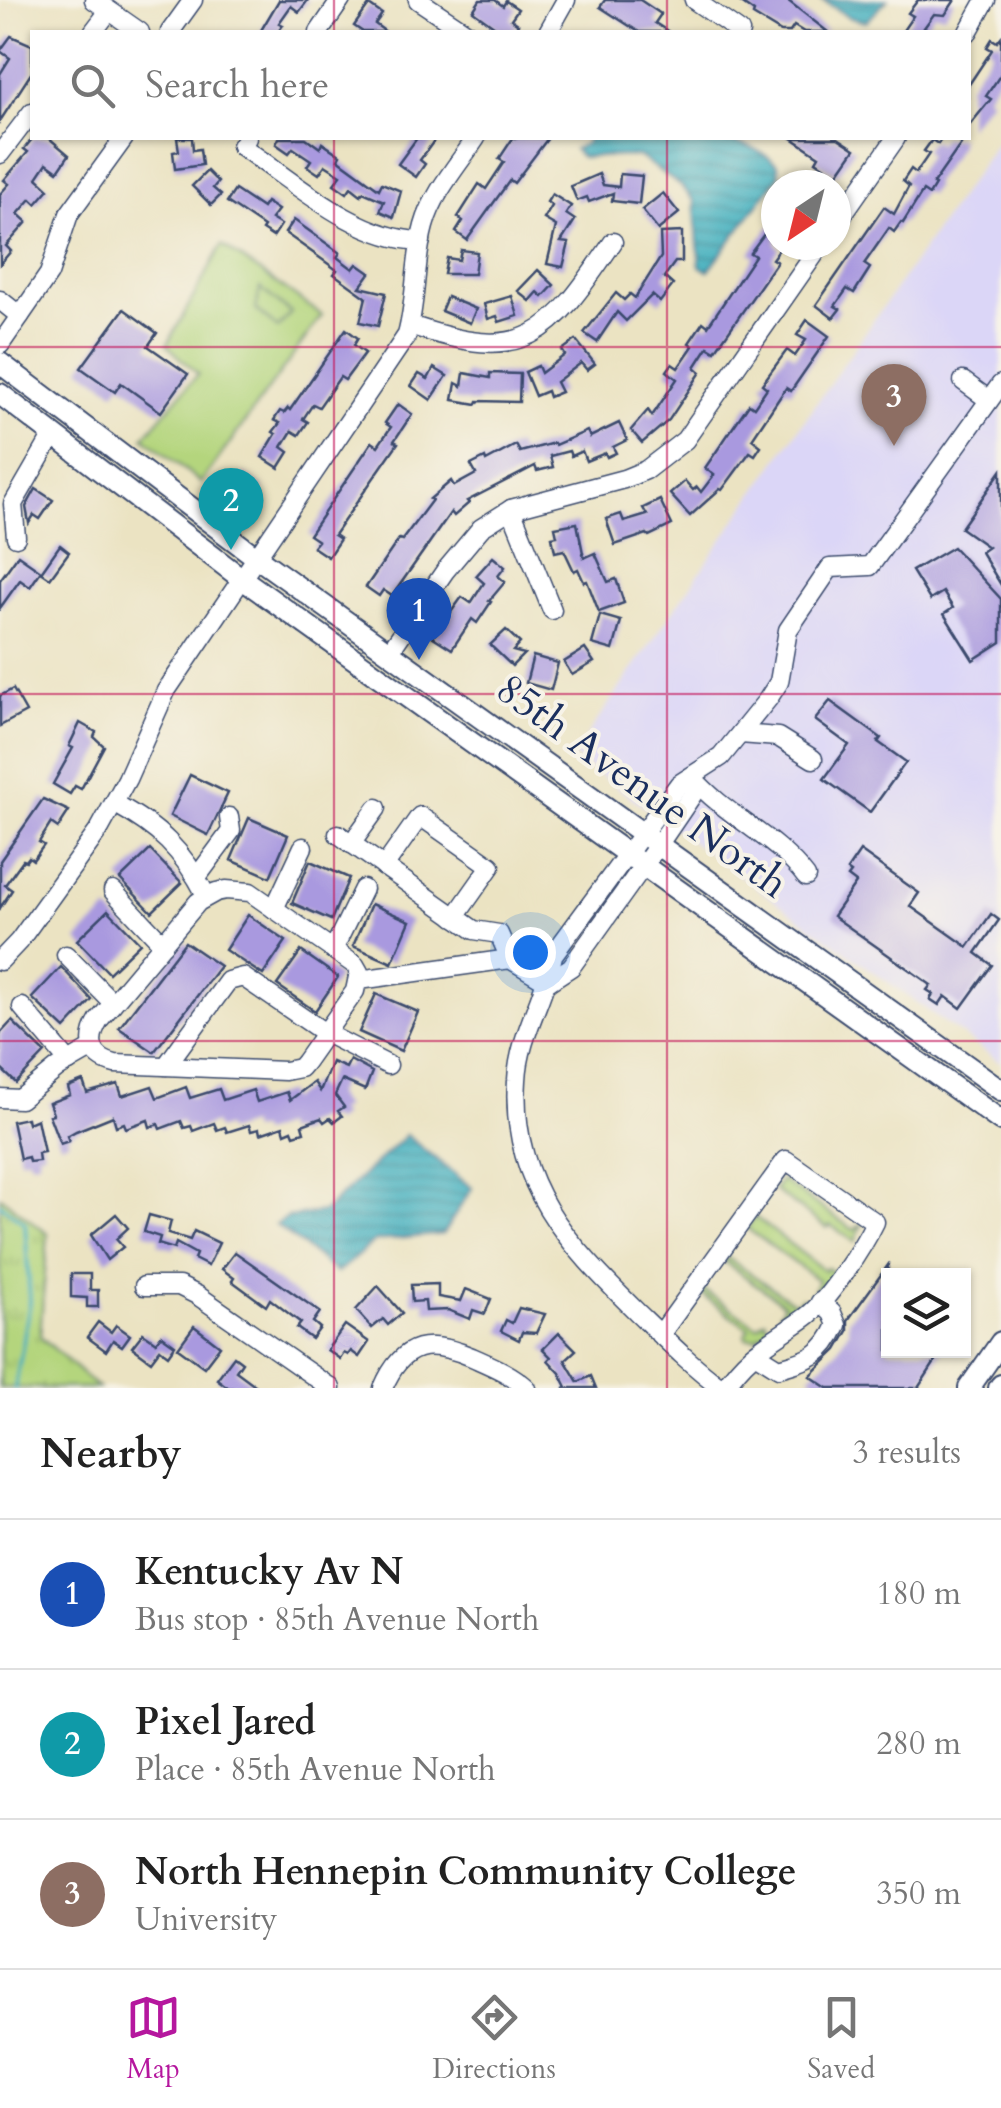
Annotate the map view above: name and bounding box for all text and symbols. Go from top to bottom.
search box [30,30,971,140]
icon: search [65,58,120,113]
text: Search here [145,59,329,111]
north arrow [761,170,851,260]
pin: 3 [862,364,926,446]
pin: 2 [198,468,264,550]
pin: 1 [386,578,452,660]
street label: 85th Avenue North [484,661,800,911]
your location [505,927,556,978]
map controls [881,1268,971,1358]
button: layers [881,1268,971,1358]
text: Nearby [40,1425,182,1482]
text: 3 results [853,1431,961,1475]
text: Kentucky Av N [135,1546,403,1598]
text: 1 [64,1572,81,1616]
text: 180 m [876,1572,961,1616]
text: Bus stop · 85th Avenue North [135,1598,539,1642]
text: Pixel Jared [135,1696,316,1748]
text: 2 [64,1722,81,1766]
text: 280 m [876,1722,961,1766]
text: Place · 85th Avenue North [135,1748,496,1792]
text: North Hennepin Community College [135,1846,797,1898]
text: 3 [64,1872,81,1916]
text: 350 m [876,1872,961,1916]
text: University [135,1898,277,1942]
tab: Map [126,1990,181,2088]
tab: Directions [432,1990,556,2088]
tab: Saved [807,1990,875,2088]

